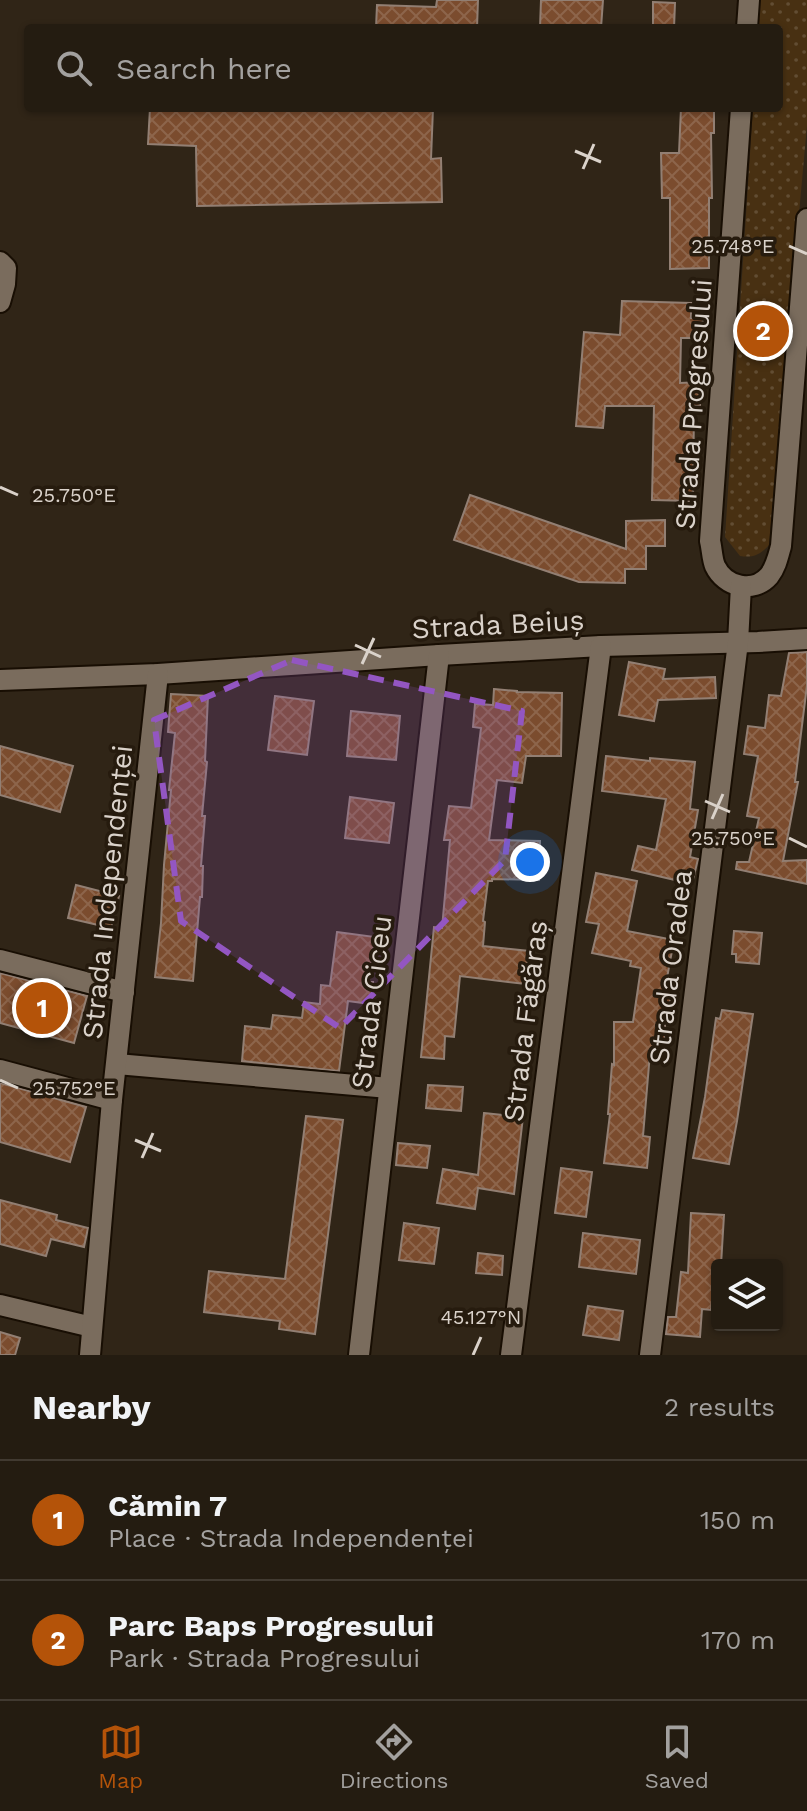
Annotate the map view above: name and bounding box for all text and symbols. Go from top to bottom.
search box [24,24,783,112]
icon: search [52,46,96,90]
text: Search here [116,51,292,86]
text: 25.748°E [691,234,775,258]
street label: Strada Progresului [668,278,719,530]
pin: 2 [737,301,789,361]
text: 25.750°E [32,483,116,507]
street label: Strada Beiuș [411,604,585,645]
street label: Strada Independenței [76,743,139,1041]
text: 25.750°E [691,826,775,850]
your location [510,842,550,882]
street label: Strada Oradea [642,868,699,1066]
street label: Strada Ciceu [344,913,399,1091]
street label: Strada Făgăraș [497,918,554,1124]
pin: 1 [16,978,68,1038]
text: 25.752°E [32,1076,116,1100]
map controls [711,1259,783,1331]
button: layers [711,1259,783,1331]
text: 45.127°N [441,1305,521,1329]
text: Nearby [32,1387,151,1427]
text: 2 results [664,1392,775,1422]
text: Cămin 7 [108,1488,227,1523]
text: 1 [52,1505,64,1535]
text: 150 m [700,1505,775,1535]
text: Place · Strada Independenței [108,1523,474,1553]
text: Parc Baps Progresului [108,1608,434,1643]
text: 2 [50,1625,66,1655]
text: 170 m [701,1625,775,1655]
text: Park · Strada Progresului [108,1643,420,1673]
tab: Map [98,1720,143,1793]
tab: Directions [340,1720,448,1793]
tab: Saved [645,1720,709,1793]

